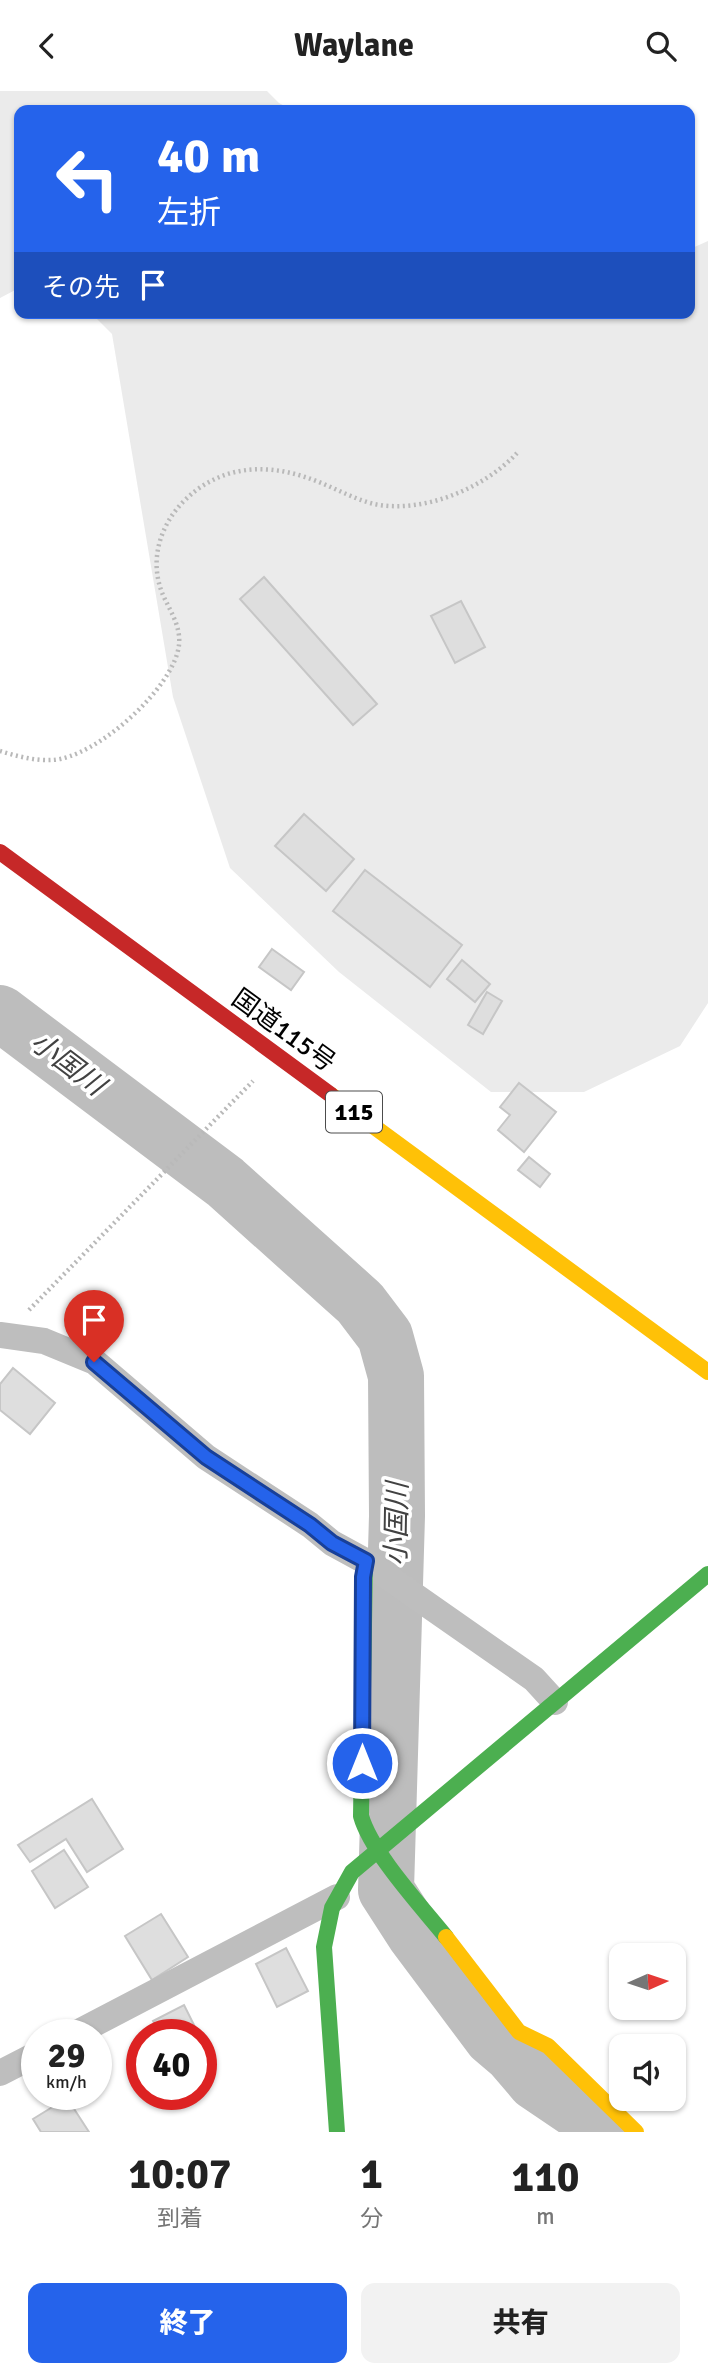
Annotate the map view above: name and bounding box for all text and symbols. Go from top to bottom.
text: Waylane [294,26,414,65]
icon: back [28,27,66,65]
icon: search [642,27,680,65]
text: 40 m [157,126,260,186]
icon: left [42,133,133,224]
text: 左折 [157,193,221,232]
icon: arrive [134,266,172,304]
text: その先 [42,272,120,304]
street label: 国道115号 [225,983,341,1079]
water label: 小国川 [24,1025,114,1104]
road number: 115 [326,1092,382,1133]
pin [64,1290,124,1362]
icon: arrive [75,1301,113,1339]
water label: 小国川 [379,1479,415,1566]
position arrow [325,1726,399,1800]
north arrow [609,1943,686,2019]
map controls [609,1943,686,2111]
speed limit sign: 40 [126,2019,217,2110]
text: 29 [48,2034,85,2077]
button: sound [609,2034,686,2111]
text: km/h [46,2071,87,2093]
text: 10:07 [128,2149,232,2200]
text: 1 [360,2149,383,2200]
text: 110 [511,2152,580,2203]
text: m [536,2202,555,2231]
text: 到着 [157,2204,203,2233]
text: 分 [360,2204,383,2233]
button: 終了 [28,2283,347,2363]
button: 共有 [361,2283,680,2363]

